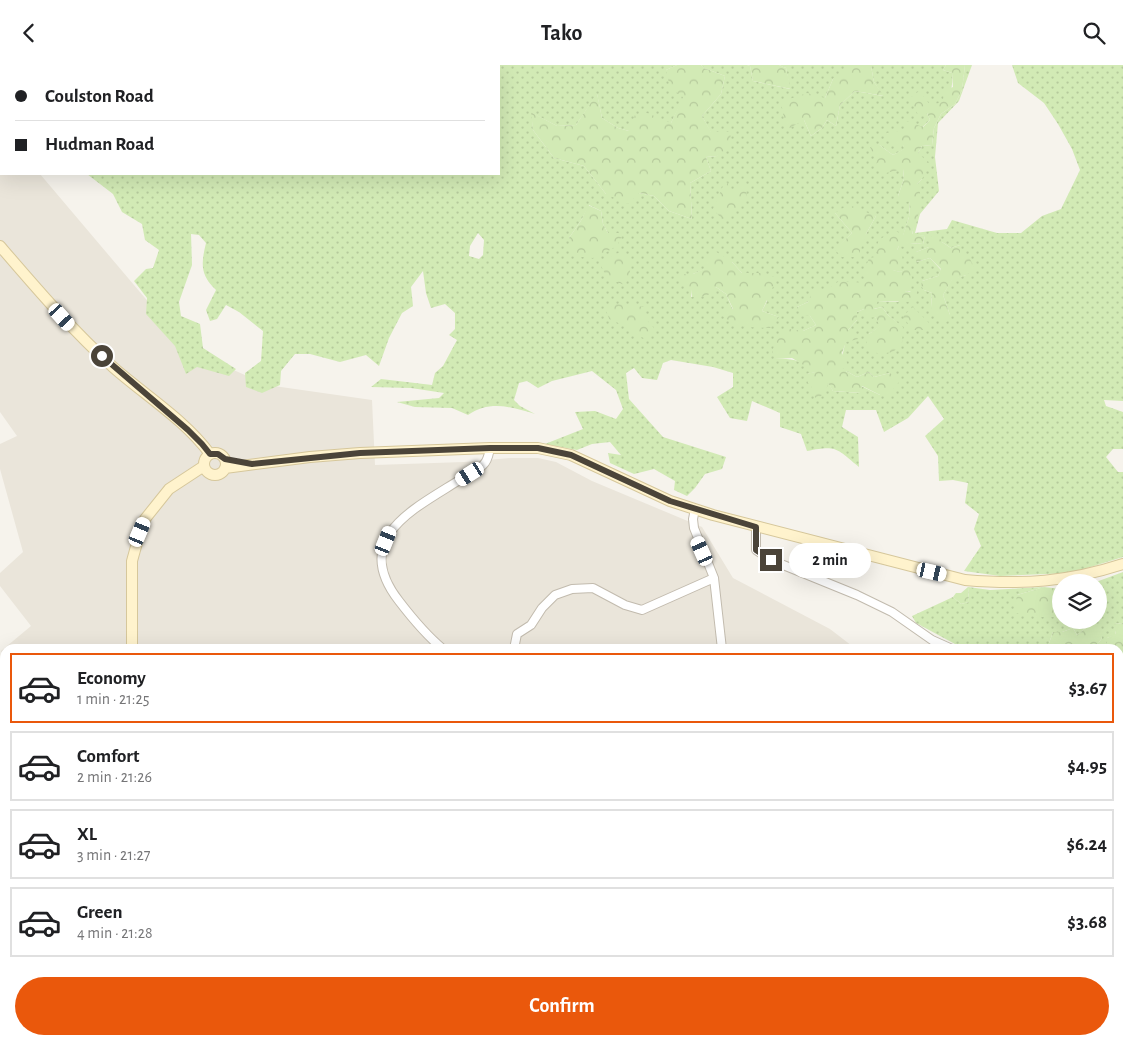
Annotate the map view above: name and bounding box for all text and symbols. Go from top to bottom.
icon: back [15,19,43,47]
icon: search [1080,19,1108,47]
text: Tako [541,22,582,44]
text: Coulston Road [45,87,154,106]
text: Hudman Road [45,135,154,154]
car [46,301,77,333]
route start [91,345,113,367]
car [453,460,486,488]
car [127,515,152,549]
car [373,524,398,558]
car [689,534,714,568]
callout: 2 min [788,543,871,577]
route end [760,549,782,571]
text: 2 min [812,552,848,568]
car [915,561,948,583]
map controls [1052,574,1107,629]
button: layers [1052,574,1107,629]
icon: car [17,666,62,711]
text: Economy [77,669,146,688]
text: $3.67 [1069,679,1107,698]
text: 1 min · 21:25 [77,691,149,707]
icon: car [17,744,62,789]
text: Comfort [77,747,139,766]
text: $4.95 [1067,757,1107,776]
text: 2 min · 21:26 [77,769,152,785]
icon: car [17,822,62,867]
text: XL [77,825,97,844]
text: $6.24 [1066,835,1107,854]
text: 3 min · 21:27 [77,847,151,863]
icon: car [17,900,62,945]
text: Green [77,903,123,922]
text: $3.68 [1067,913,1107,932]
text: 4 min · 21:28 [77,925,153,941]
button: Confirm [15,977,1109,1035]

